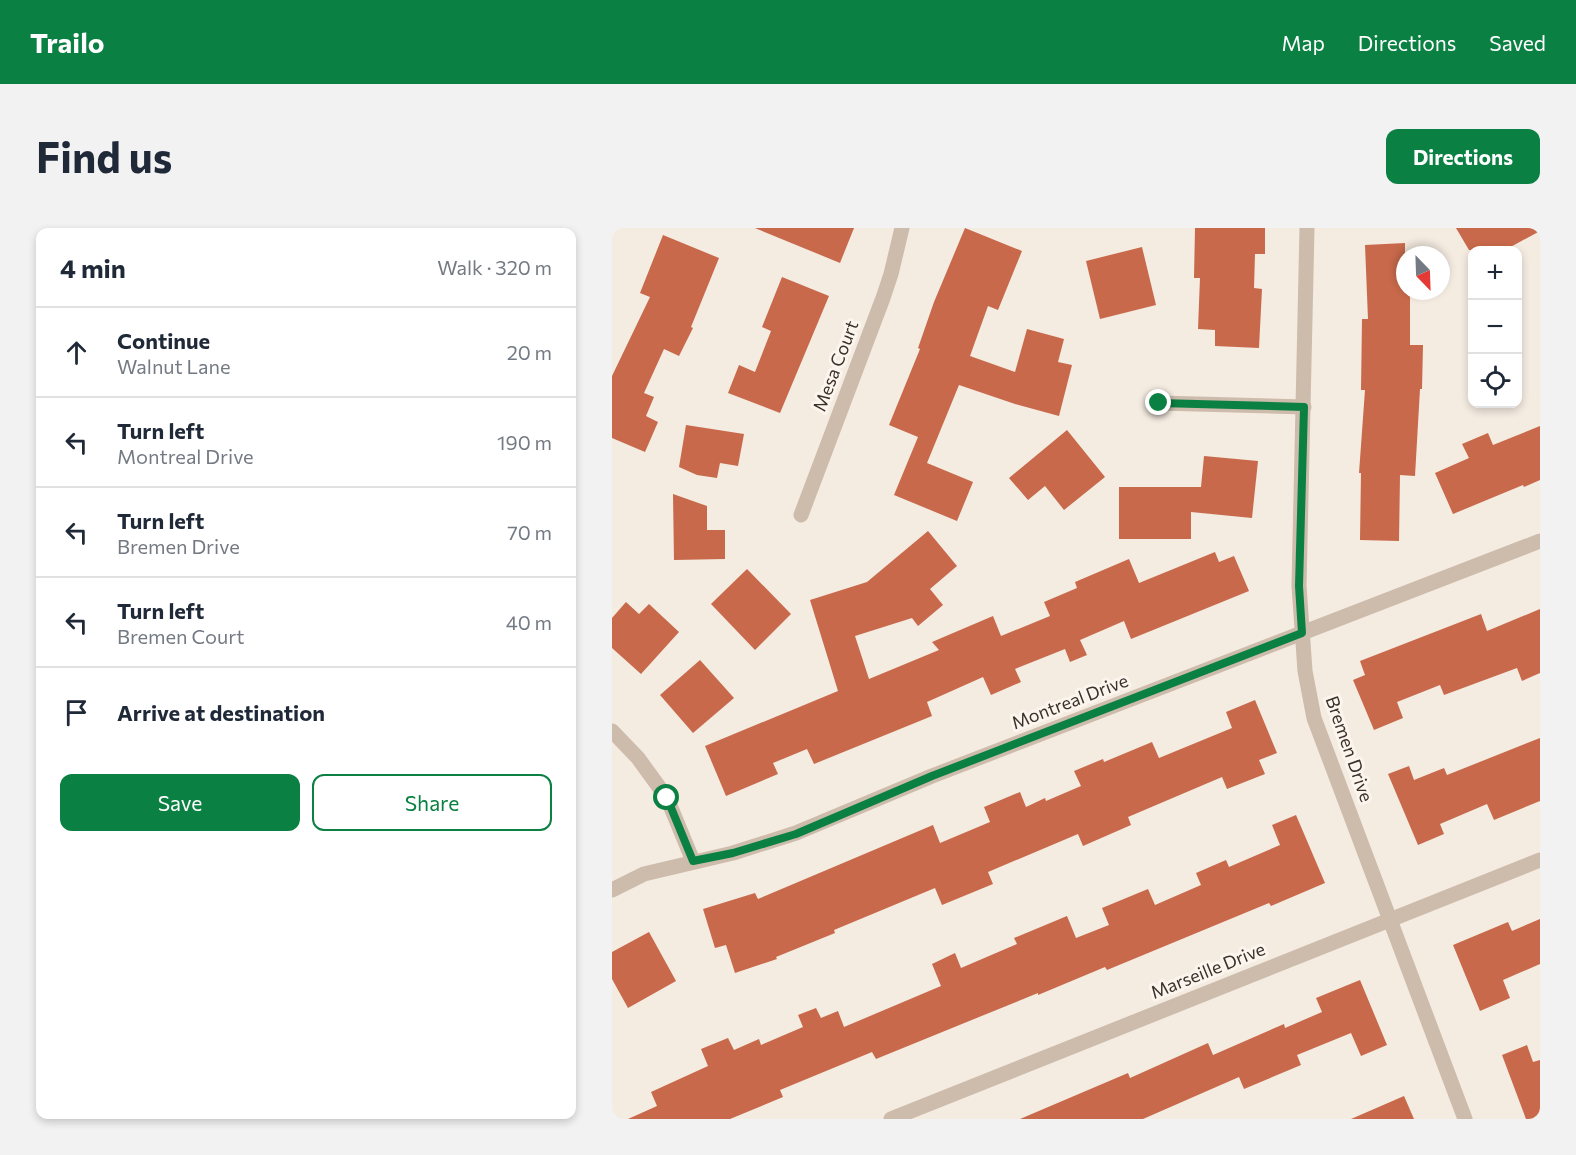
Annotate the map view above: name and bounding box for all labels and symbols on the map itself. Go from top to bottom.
north arrow [1396,246,1450,300]
street label: Mesa Court [808,317,862,414]
route end [1145,389,1171,415]
street label: Montreal Drive [1008,669,1131,733]
street label: Bremen Drive [1322,693,1378,804]
route start [653,784,679,810]
street label: Marseille Drive [1147,937,1268,1003]

